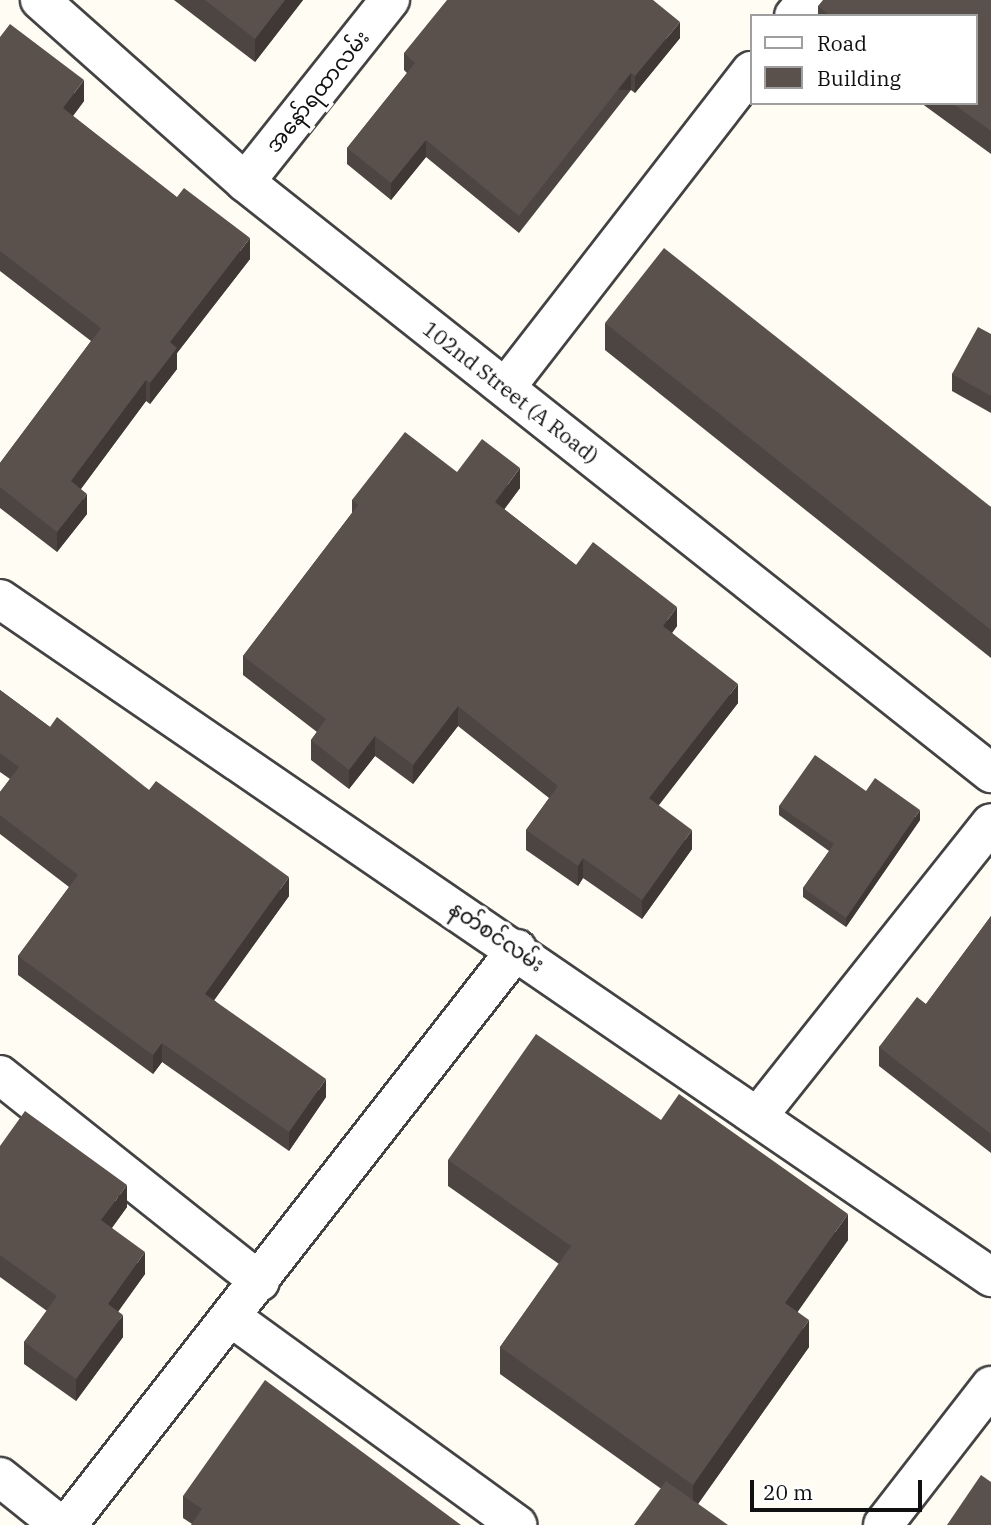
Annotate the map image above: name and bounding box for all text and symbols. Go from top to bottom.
legend [750,14,977,105]
street label: အနော်ရထာလမ်း [260,25,374,157]
text: Road [817,29,867,57]
text: Building [817,64,901,92]
street label: 102nd Street (A Road) [418,316,604,468]
street label: နတ်စင်လမ်း [445,895,549,977]
scale bar [753,1466,925,1510]
text: 20 m [763,1478,813,1506]

